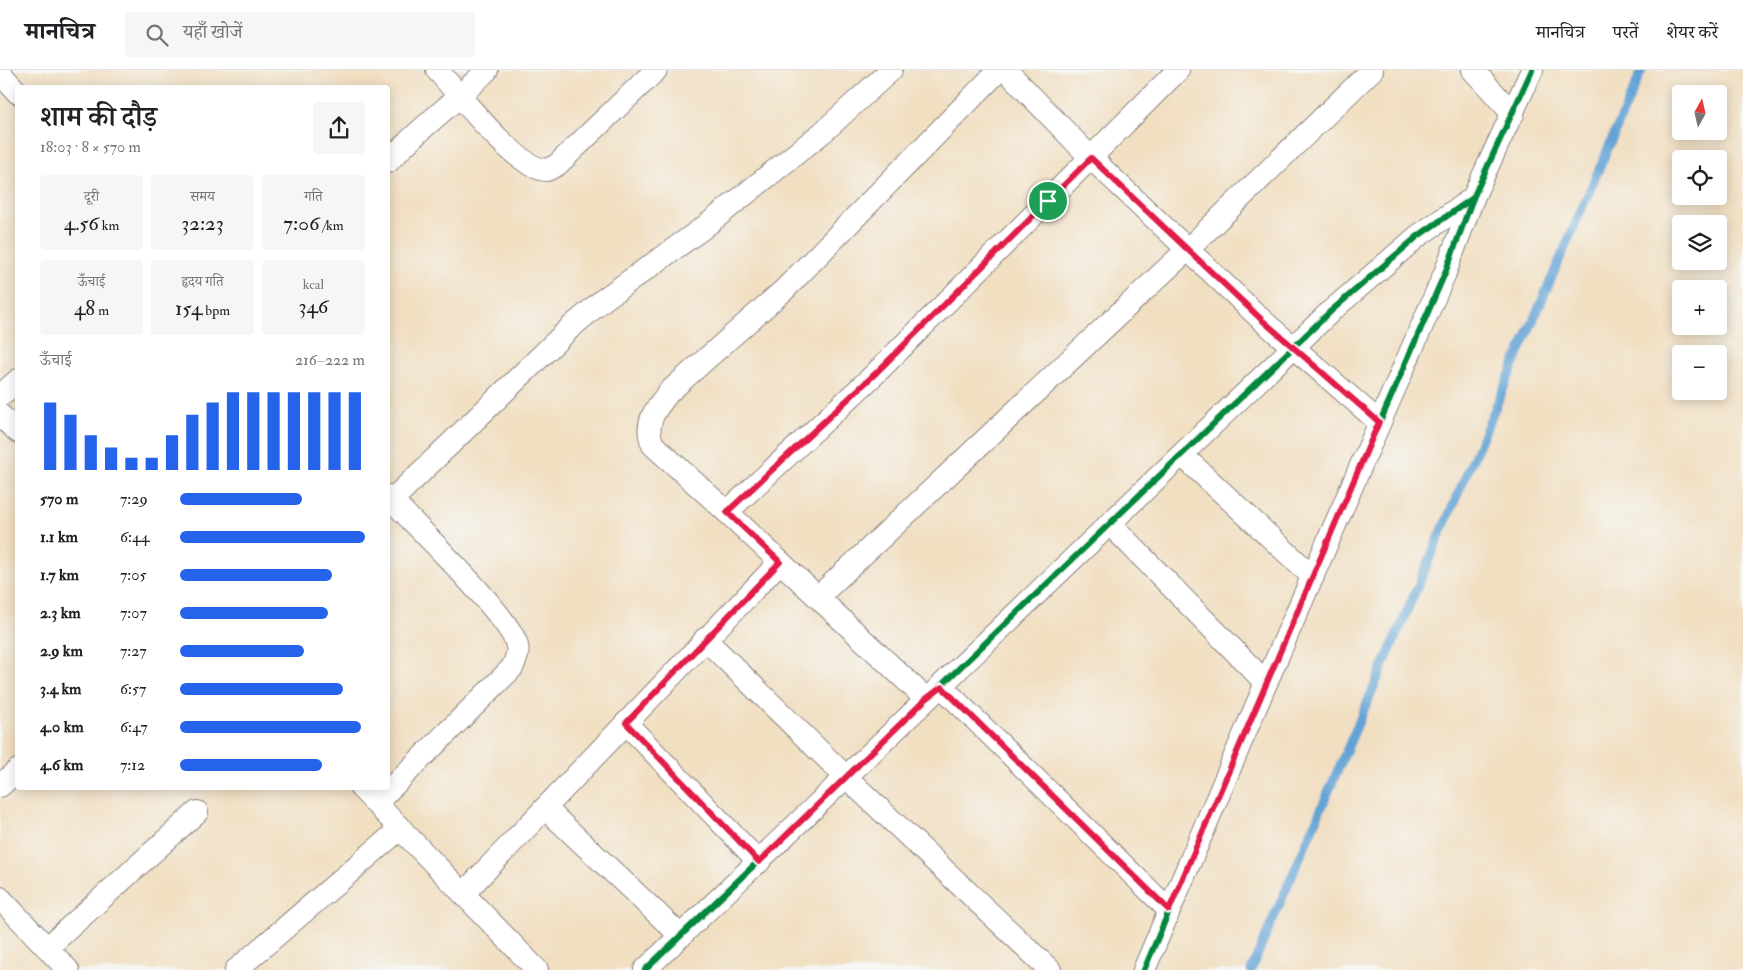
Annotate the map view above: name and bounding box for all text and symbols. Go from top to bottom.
search box [125,12,475,57]
text: मानचित्र [25,16,95,47]
text: यहाँ खोजें [183,20,243,44]
icon: search [143,21,171,49]
text: मानचित्र [1536,21,1585,44]
text: परतें [1613,21,1639,44]
text: शेयर करें [1667,21,1718,44]
north arrow [1672,85,1728,140]
map controls [1672,85,1727,400]
text: शाम की दौड़ [40,100,157,135]
button: share [313,102,365,154]
text: 18:03 · 8 × 570 m [40,137,141,157]
button: locate [1672,150,1727,205]
pin [1027,180,1069,222]
icon: arrive [1034,187,1062,215]
text: दूरी [84,188,99,205]
text: समय [190,188,215,205]
text: गति [304,188,323,205]
text: 4.56 [64,210,99,237]
text: 32:23 [181,210,224,237]
text: 7:06 [283,210,320,237]
button: layers [1672,215,1727,270]
text: km [99,217,119,234]
text: /km [320,217,344,234]
text: ऊँचाई [78,273,105,290]
text: हृदय गति [181,273,224,290]
text: kcal [303,276,324,293]
button: + [1672,280,1727,335]
text: 346 [299,293,328,320]
text: 48 [74,295,95,322]
text: 154 [175,295,202,322]
text: m [95,302,109,319]
text: bpm [202,302,230,319]
button: − [1672,345,1727,400]
text: ऊँचाई [40,350,72,370]
text: 216–222 m [295,350,365,370]
text: 570 m [40,489,78,509]
text: 7:29 [120,489,148,509]
text: 1.1 km [40,527,78,547]
text: 6:44 [120,527,149,547]
text: 1.7 km [40,565,79,585]
text: 7:05 [120,565,147,585]
text: 2.3 km [40,603,81,623]
text: 7:07 [120,603,147,623]
text: 2.9 km [40,641,83,661]
text: 7:27 [120,641,147,661]
text: 3.4 km [40,679,82,699]
text: 6:57 [120,679,146,699]
text: 4.0 km [40,717,84,737]
text: 6:47 [120,717,148,737]
text: 4.6 km [40,755,84,775]
text: 7:12 [120,755,145,775]

